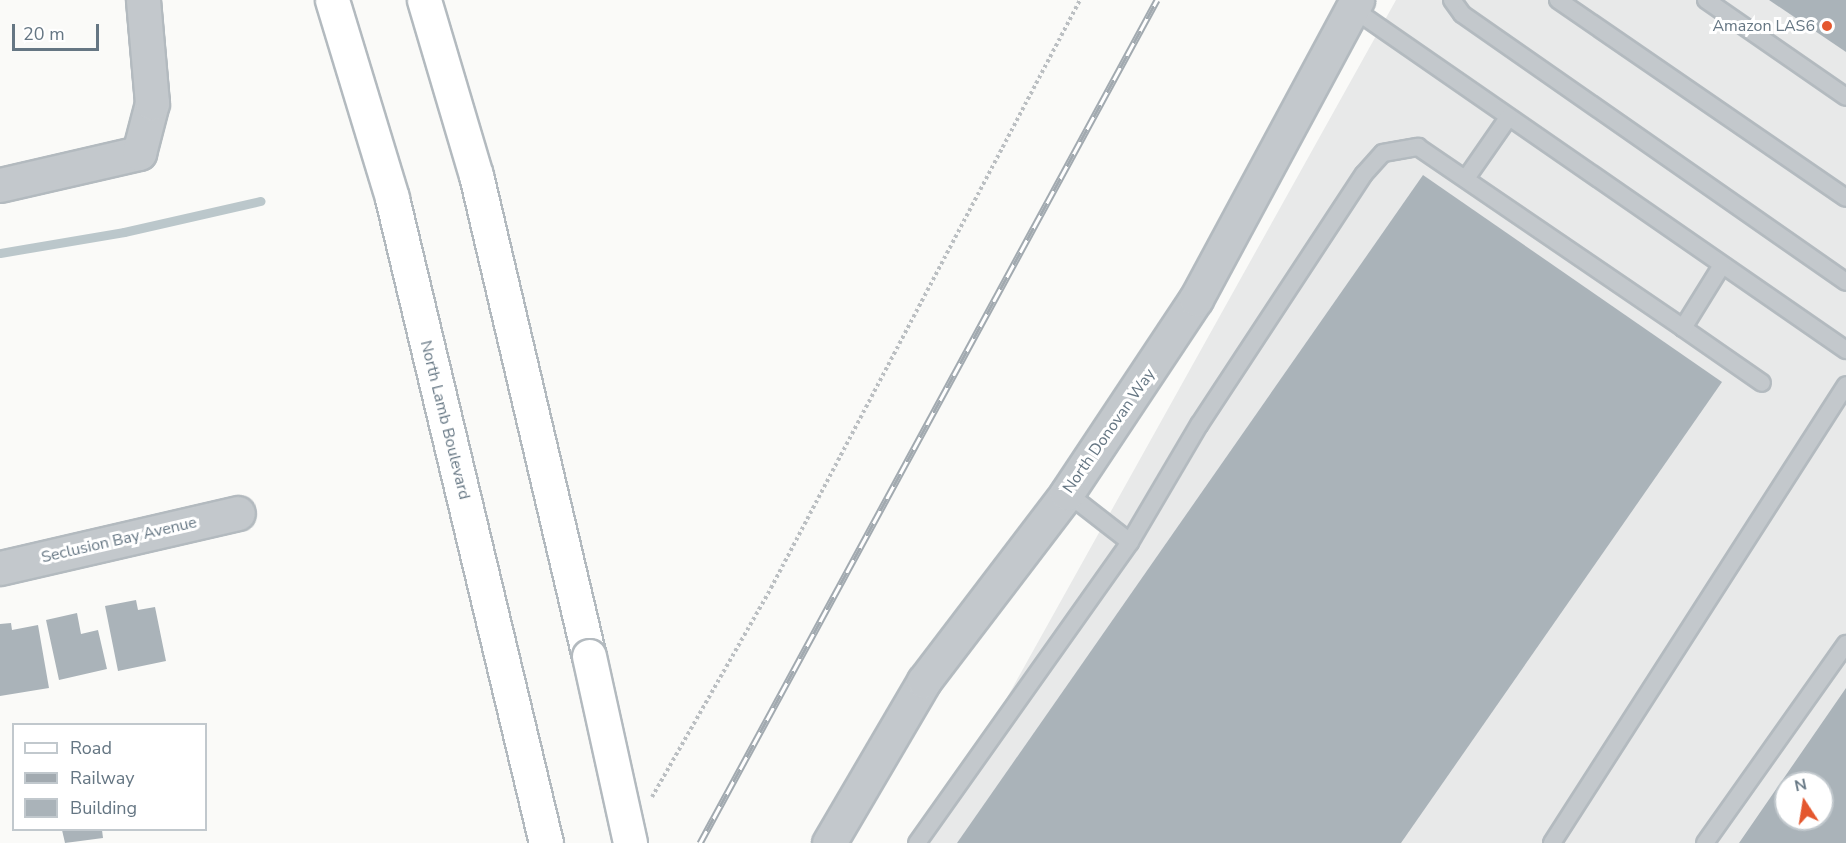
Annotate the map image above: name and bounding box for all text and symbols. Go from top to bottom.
scale bar [15,12,102,50]
place label: Amazon LAS6 [1712,16,1815,36]
marker: Amazon LAS6 [1820,19,1834,33]
text: 20 m [23,22,65,46]
street label: North Lamb Boulevard [416,338,474,502]
street label: North Donovan Way [1059,365,1159,497]
street label: Seclusion Bay Avenue [39,513,199,567]
legend [12,723,207,831]
text: Road [70,736,112,760]
text: Railway [70,766,135,790]
north arrow [1774,771,1834,831]
text: N [1793,773,1809,797]
text: Building [70,796,137,820]

